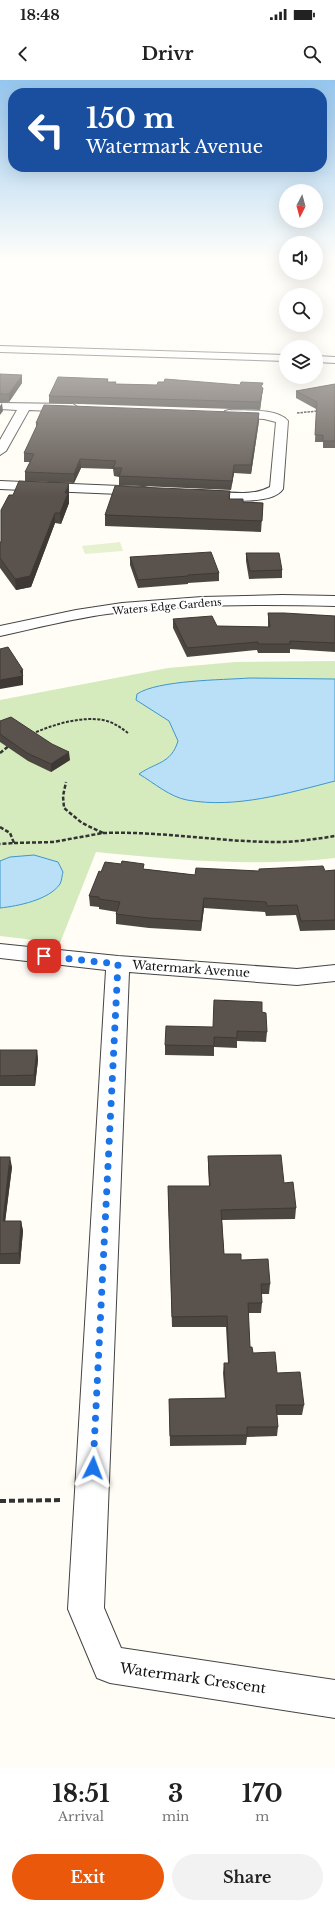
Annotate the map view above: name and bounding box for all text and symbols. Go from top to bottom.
text: 18:48 [20,5,60,24]
icon: back [12,43,34,65]
text: Drivr [141,43,194,65]
icon: search [301,43,323,65]
text: 150 m [86,101,174,136]
icon: left [20,104,72,156]
text: Watermark Avenue [86,136,263,158]
north arrow [279,184,323,228]
map controls [279,184,323,384]
button: sound [279,236,323,280]
button: search [279,288,323,332]
button: layers [279,340,323,384]
street label: Waters Edge Gardens [111,595,223,618]
pin [27,939,61,973]
icon: arrive [33,945,55,967]
street label: Watermark Avenue [131,957,251,980]
position arrow [72,1447,114,1489]
street label: Watermark Crescent [118,1659,268,1697]
text: 18:51 [52,1779,110,1808]
text: 3 [168,1779,183,1808]
text: 170 [242,1779,283,1808]
text: Arrival [58,1808,104,1825]
text: min [162,1808,189,1825]
text: m [255,1808,269,1825]
button: Exit [12,1854,164,1900]
button: Share [172,1854,323,1900]

